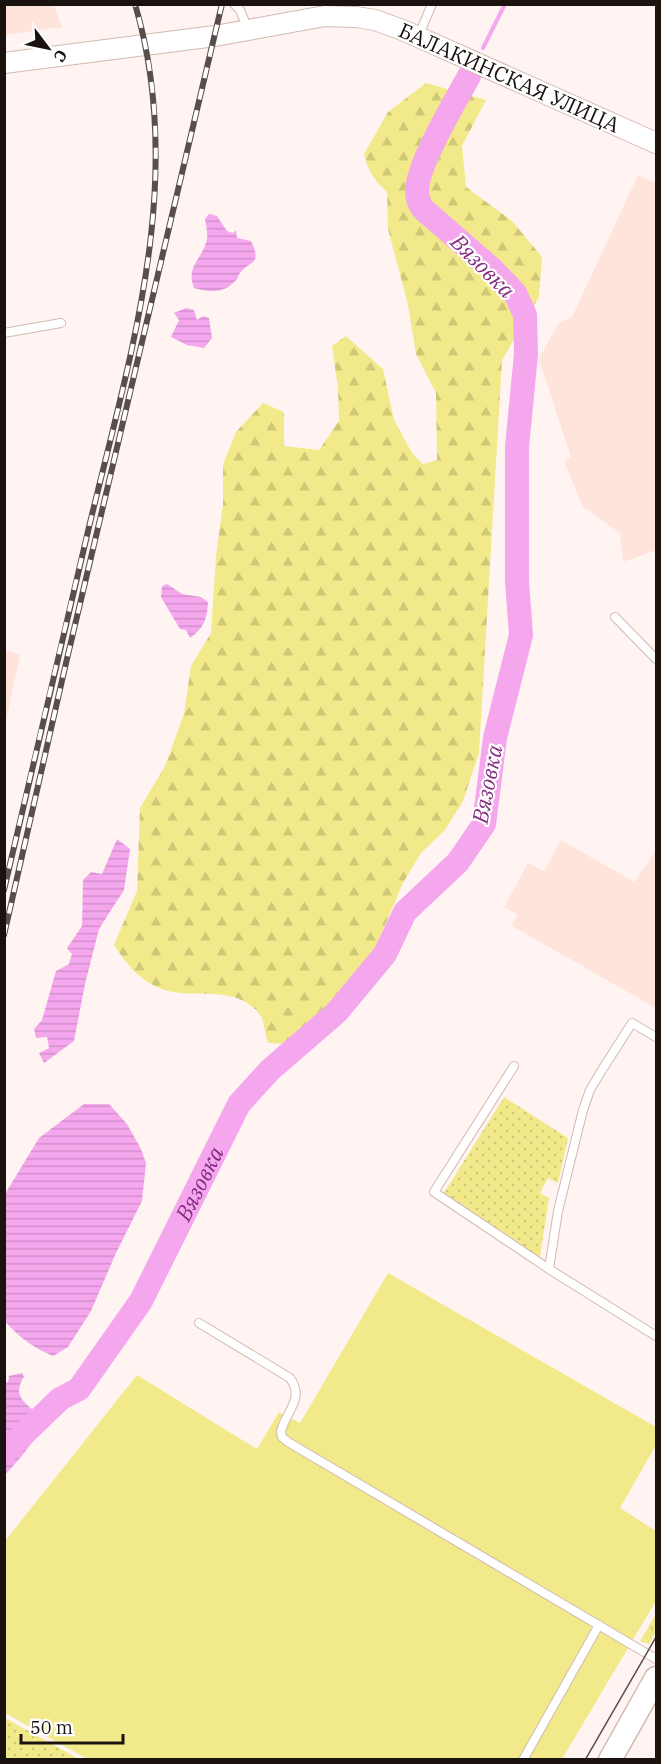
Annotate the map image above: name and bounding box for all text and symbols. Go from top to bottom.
street label: БАЛАКИНСКАЯ УЛИЦА [394,16,625,139]
north arrow [18,18,78,78]
text: С [49,46,72,66]
water label: Вязовка [444,227,522,304]
water label: Вязовка [465,742,508,827]
water label: Вязовка [168,1141,230,1226]
scale bar [21,1707,123,1745]
text: 50 m [30,1716,73,1739]

